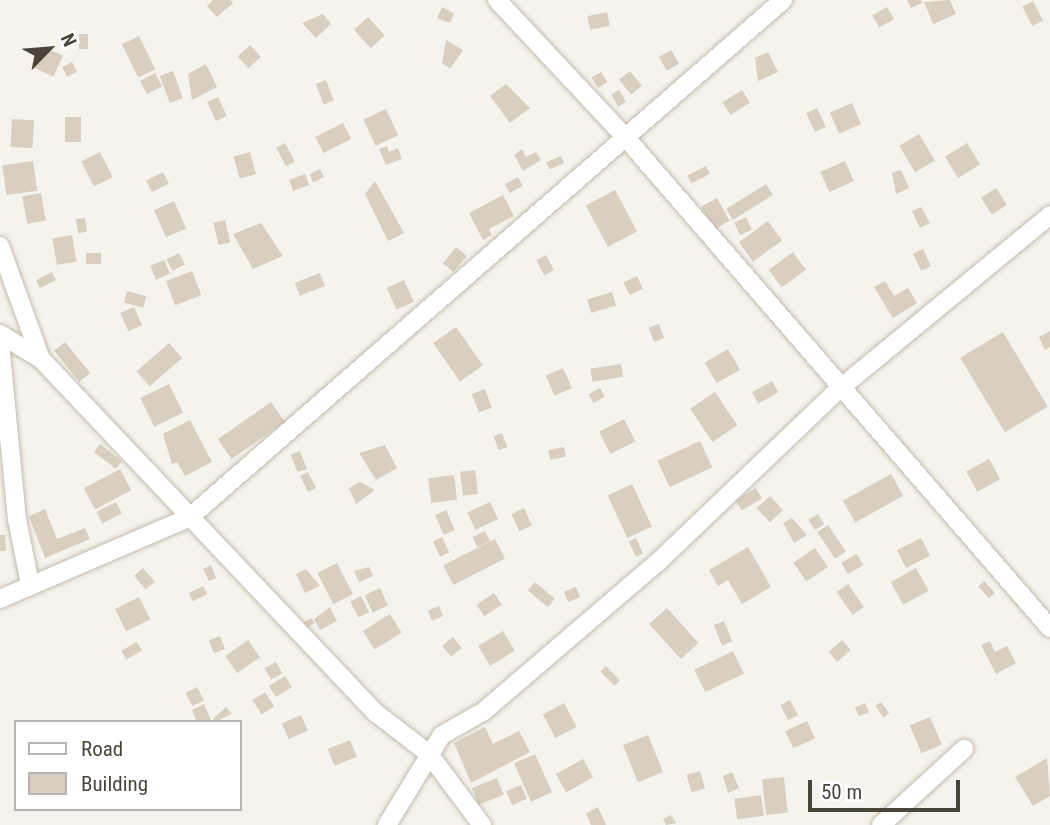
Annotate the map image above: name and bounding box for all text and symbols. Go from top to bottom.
north arrow [14,14,84,84]
text: N [56,30,81,50]
legend [14,720,242,811]
text: Road [81,737,123,761]
scale bar [812,766,964,810]
text: Building [81,772,148,796]
text: 50 m [821,780,862,804]

